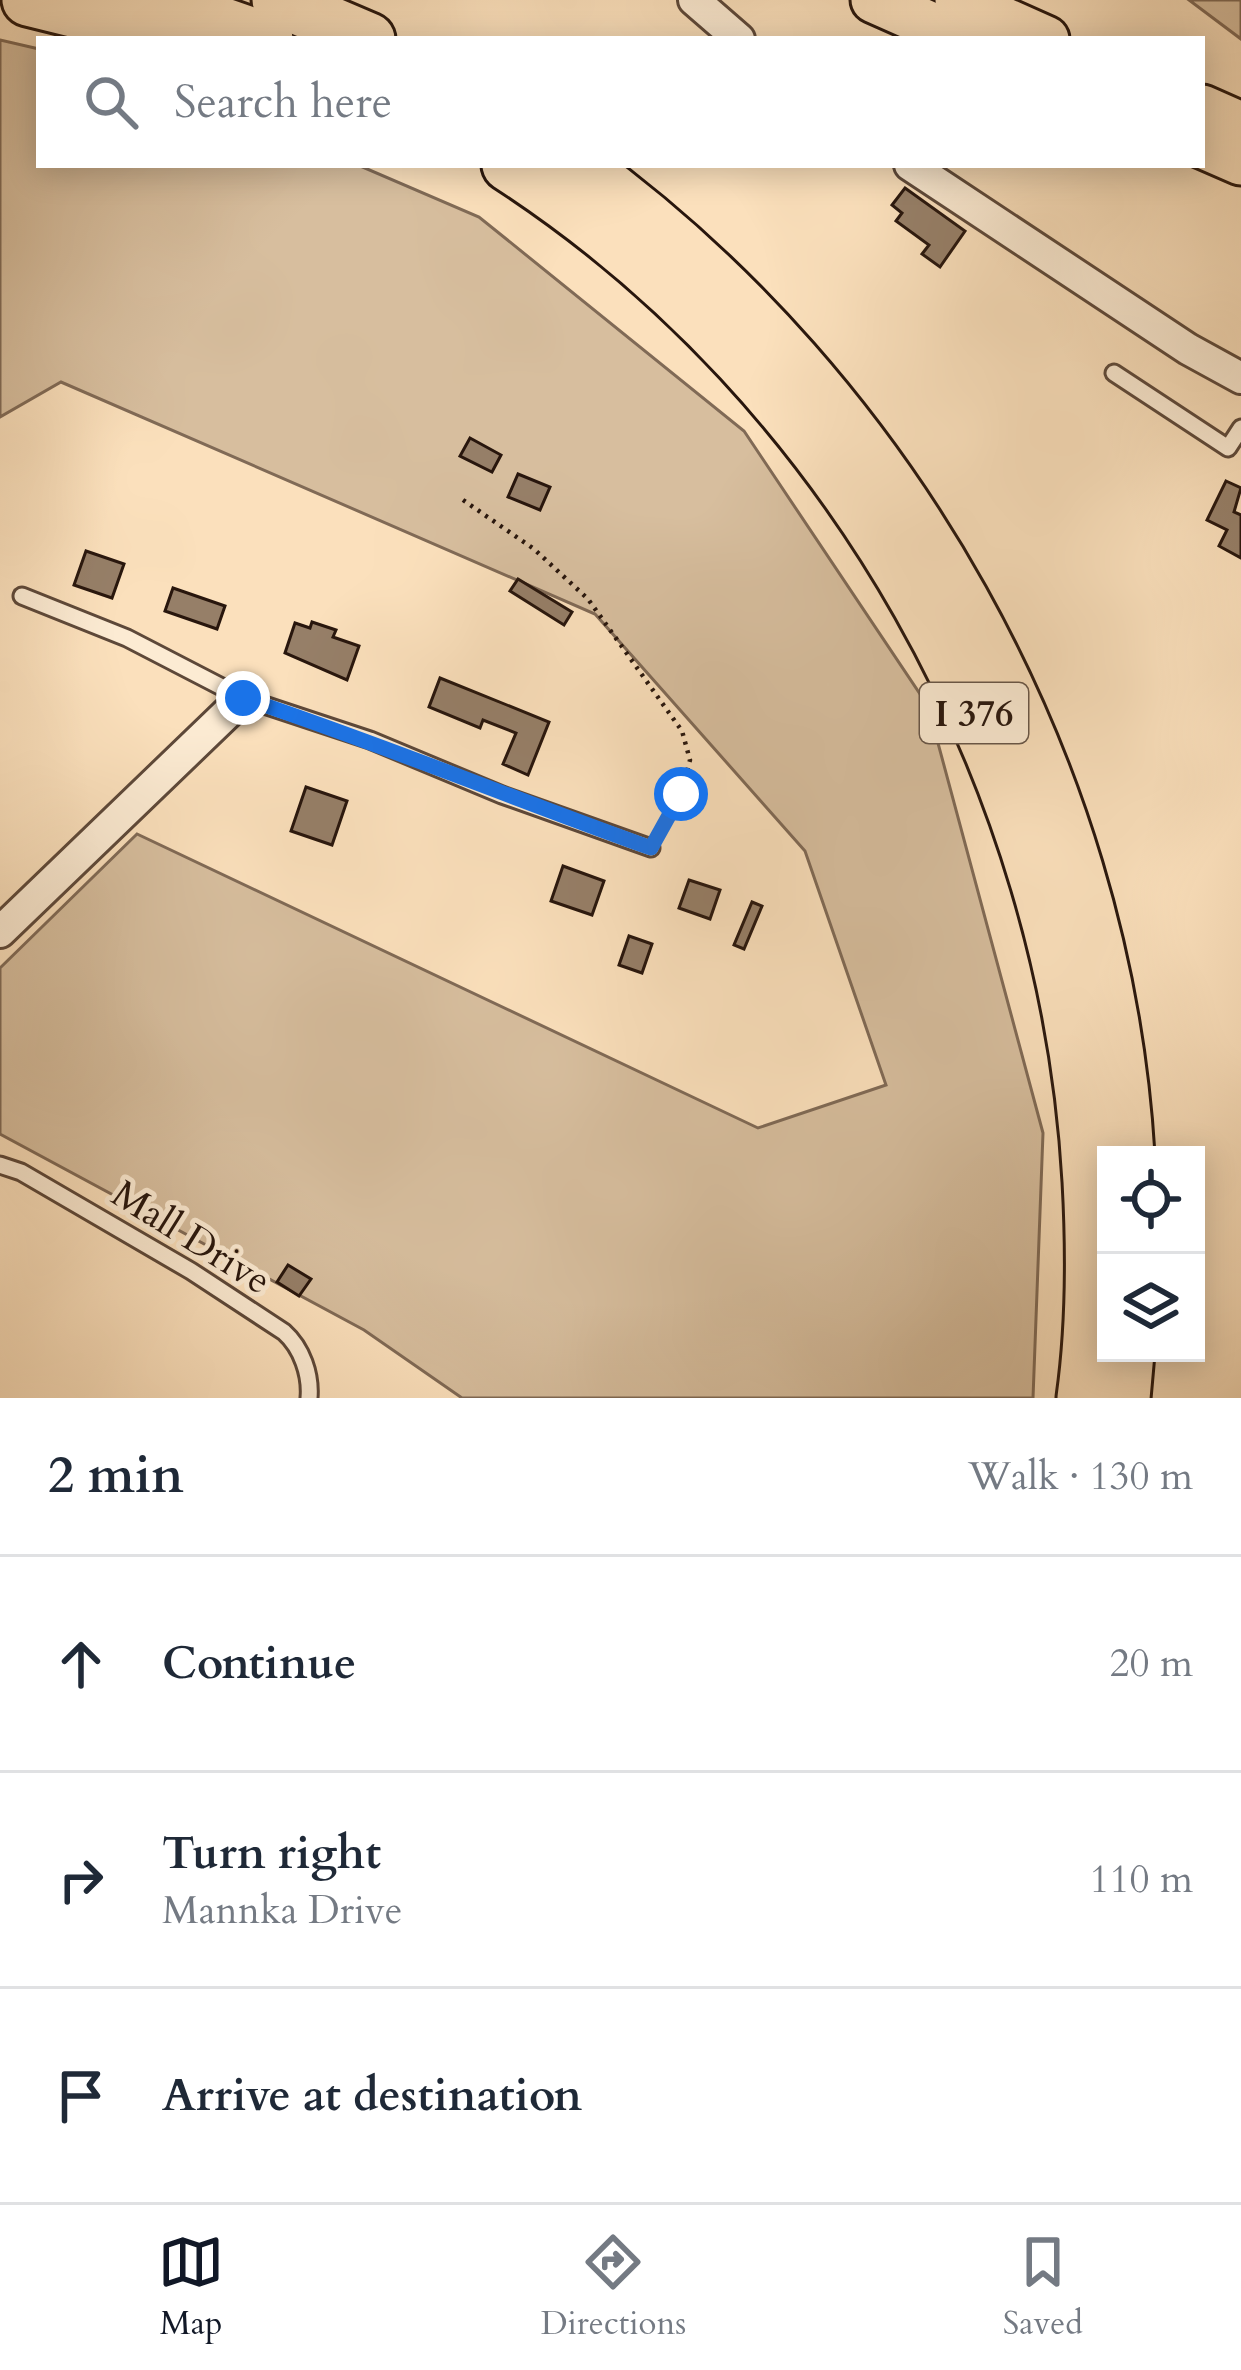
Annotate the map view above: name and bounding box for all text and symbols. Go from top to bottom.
search box [36,36,1205,168]
icon: search [78,69,144,135]
text: Search here [174,72,392,133]
route end [216,671,270,725]
road number: I 376 [920,683,1028,743]
route start [654,767,708,821]
map controls [1097,1146,1205,1362]
button: locate [1097,1146,1205,1254]
street label: Mall Drive [102,1168,281,1307]
button: layers [1097,1254,1205,1362]
text: 2 min [48,1441,184,1511]
text: Walk · 130 m [968,1450,1193,1503]
icon: ahead [48,1631,114,1697]
text: Continue [162,1633,356,1694]
text: 20 m [1110,1637,1193,1690]
text: Turn right [162,1823,381,1884]
icon: right [48,1847,114,1913]
text: 110 m [1090,1853,1193,1906]
text: Mannka Drive [162,1884,402,1937]
icon: arrive [48,2063,114,2129]
text: Arrive at destination [162,2065,582,2126]
tab: Map [158,2229,224,2346]
tab: Directions [541,2229,686,2346]
tab: Saved [1003,2229,1083,2346]

